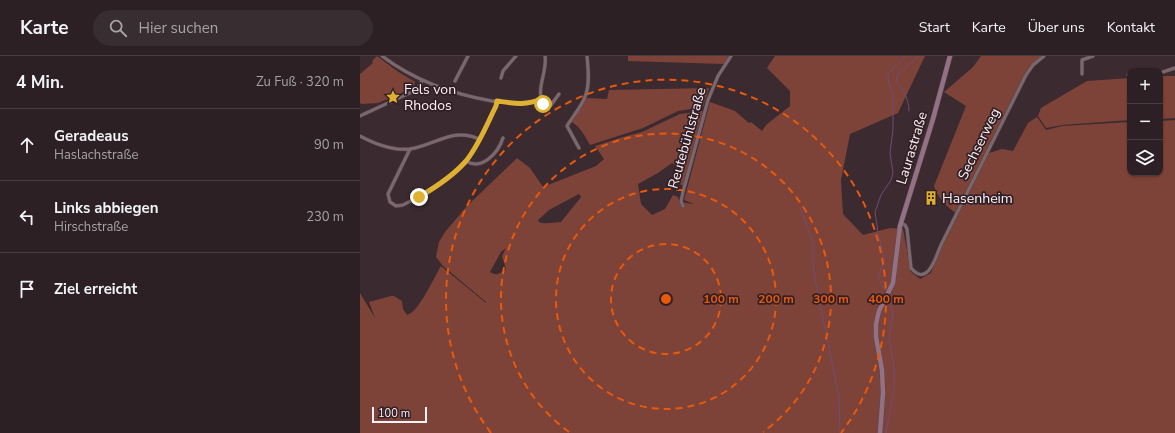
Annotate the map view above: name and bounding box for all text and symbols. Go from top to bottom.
search box [93,10,373,46]
text: Karte [20,15,69,41]
icon: search [107,17,129,39]
text: Hier suchen [139,18,218,38]
text: Start [919,18,950,37]
text: Karte [972,18,1006,37]
text: Über uns [1028,18,1085,37]
text: Kontakt [1107,18,1155,37]
map controls [1127,68,1163,176]
button: + [1127,68,1163,104]
text: 4 Min. [16,71,64,94]
text: Zu Fuß · 320 m [256,73,344,91]
place label: Fels von Rhodos [404,80,456,115]
street label: Reutebühlstraße [663,85,711,191]
place icon: Fels von Rhodos [385,89,401,105]
route start [534,95,552,113]
button: − [1127,104,1163,140]
street label: Sechserweg [953,105,1005,183]
street label: Laurastraße [892,109,932,187]
text: Geradeaus [54,126,129,146]
icon: ahead [16,134,38,156]
text: 90 m [314,136,344,154]
button: layers [1127,140,1163,176]
text: Haslachstraße [54,146,138,164]
route end [410,188,428,206]
place label: Hasenheim [942,189,1013,208]
building icon: Hasenheim [923,190,939,206]
text: Links abbiegen [54,198,158,218]
icon: left [16,206,38,228]
text: 230 m [306,208,344,226]
text: Hirschstraße [54,218,128,236]
icon: arrive [16,278,38,300]
text: Ziel erreicht [54,279,137,299]
text: 100 m [703,291,739,307]
text: 200 m [758,291,794,307]
text: 300 m [813,291,849,307]
text: 400 m [868,291,904,307]
centre of rings [659,292,673,306]
scale bar [372,405,427,424]
text: 100 m [378,406,410,421]

